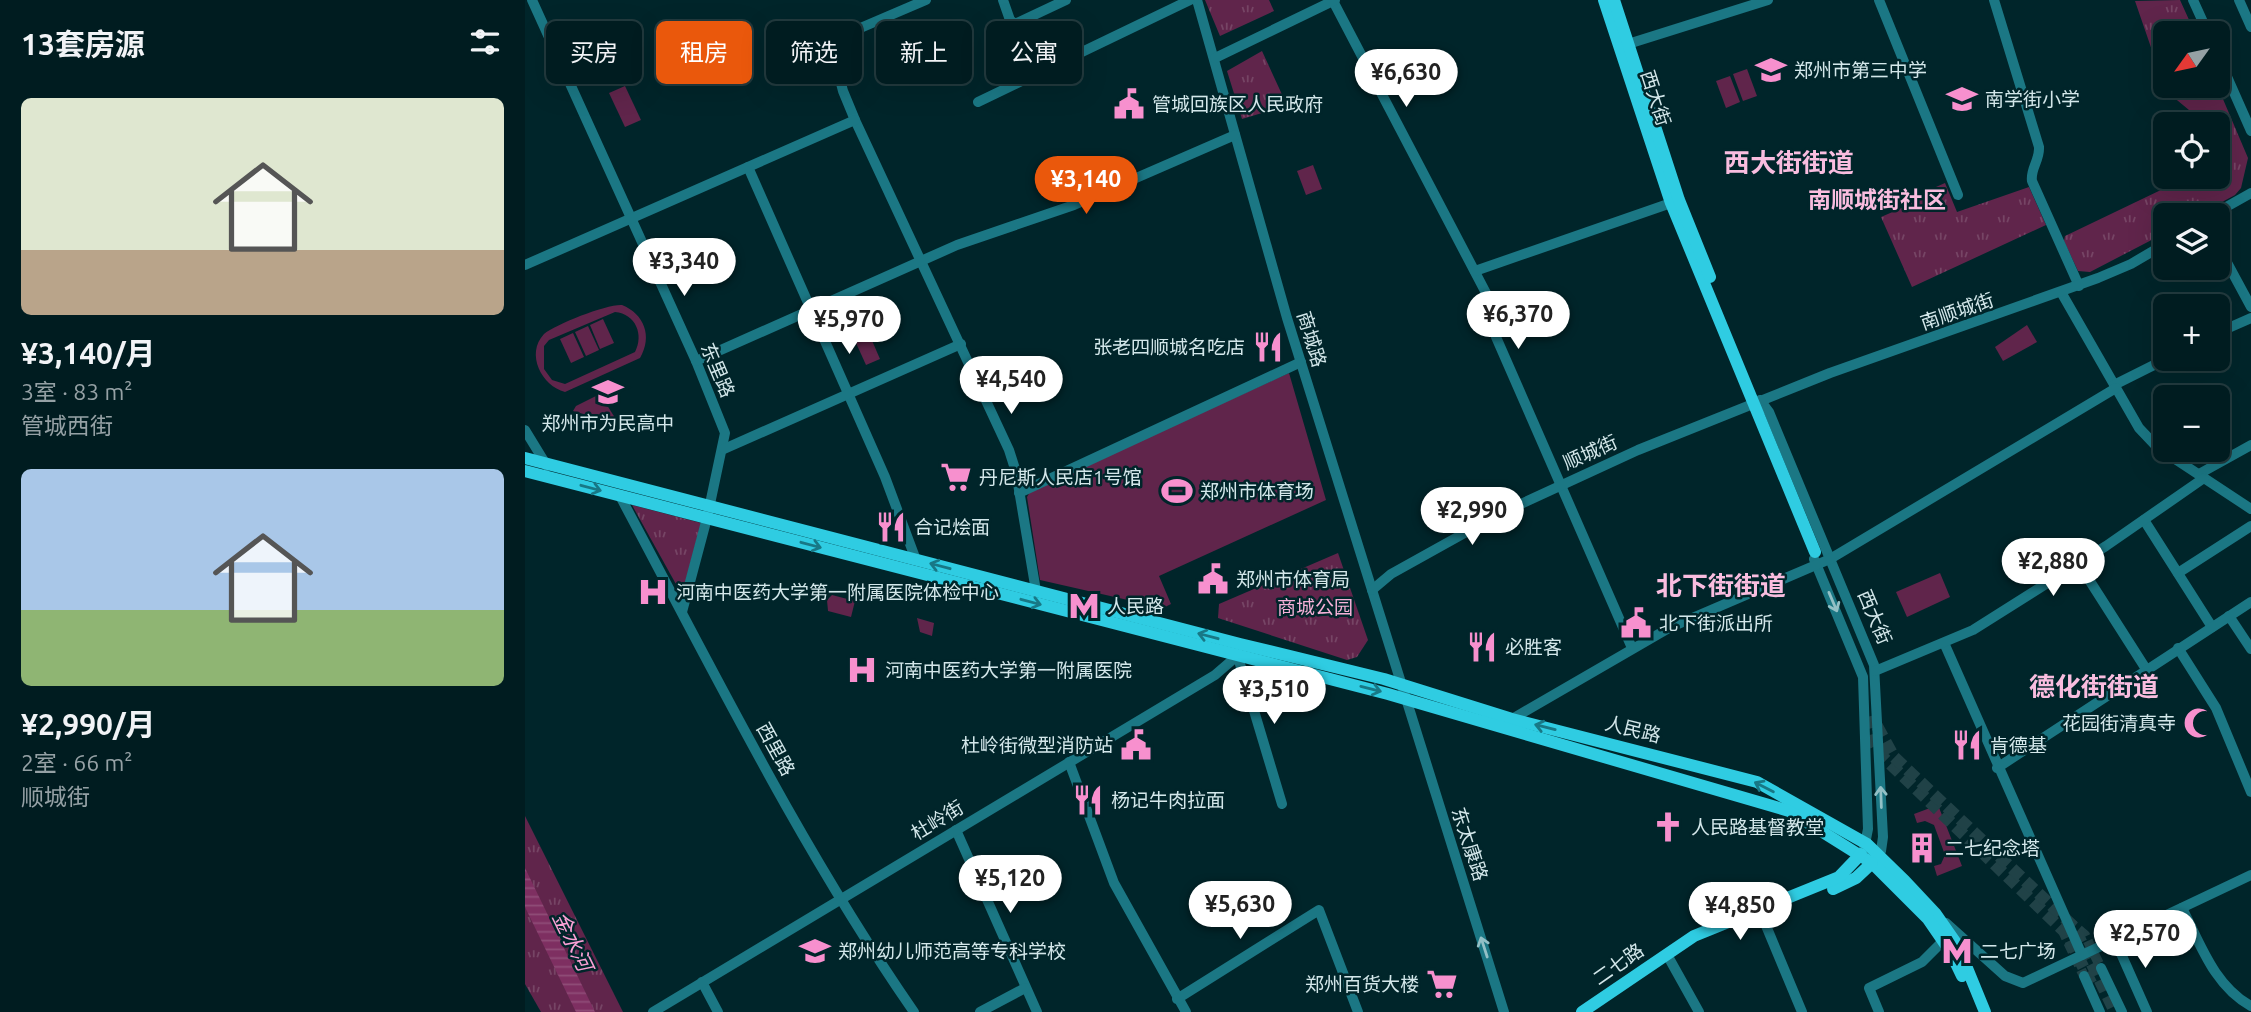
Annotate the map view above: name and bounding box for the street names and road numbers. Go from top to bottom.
street label: 西大街 [1637,67,1675,129]
street label: 南顺城街 [1917,288,1997,334]
street label: 商城路 [1293,309,1331,369]
street label: 东里路 [697,339,739,401]
street label: 顺城街 [1559,430,1621,474]
street label: 西大街 [1854,586,1896,648]
street label: 人民路 [1603,711,1663,747]
street label: 西里路 [753,719,799,779]
street label: 杜岭街 [907,796,967,844]
street label: 东太康路 [1448,804,1492,884]
street label: 二七路 [1588,939,1648,989]

